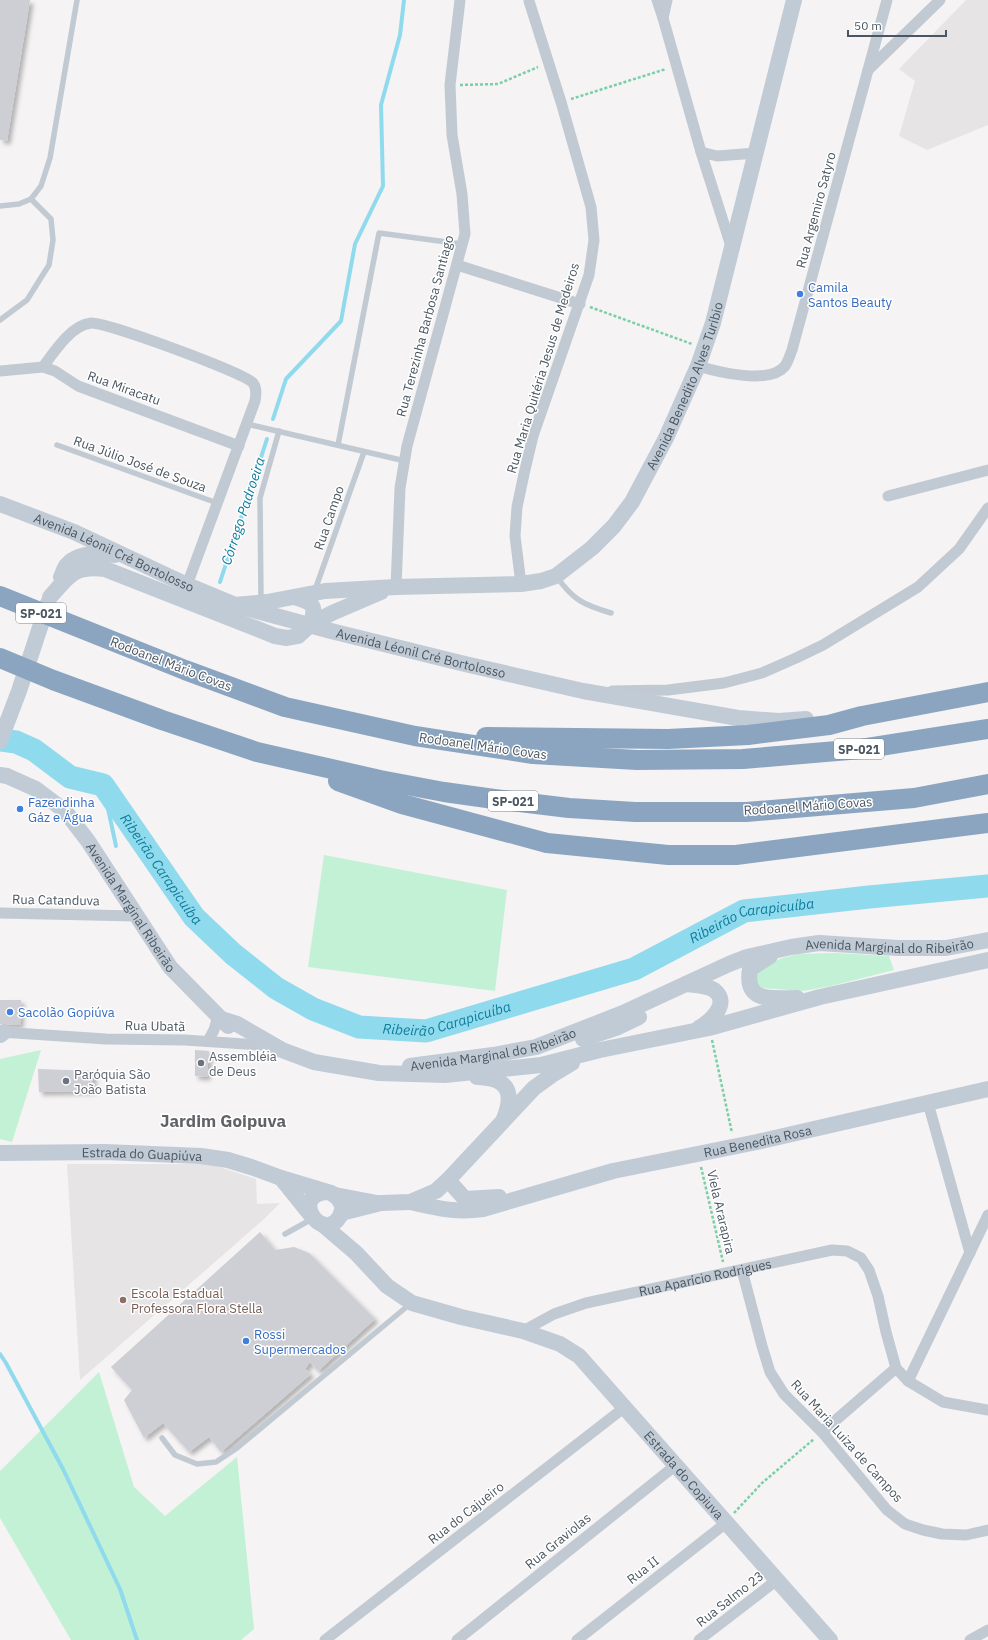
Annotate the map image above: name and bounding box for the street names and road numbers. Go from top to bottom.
street label: Rua Argemiro Satyro [792,150,840,270]
street label: Rua Terezinha Barbosa Santiago [393,233,457,419]
street label: Rua Maria Quitéria Jesus de Medeiros [503,261,583,475]
street label: Avenida Benedito Alves Turíbio [642,300,726,473]
street label: Rua Miracatu [85,367,163,409]
street label: Rua Júlio José de Souza [71,432,209,496]
street label: Rua Campo [310,484,348,552]
street label: Avenida Léonil Cré Bortolosso [32,509,197,596]
road number: SP-021 [16,603,66,623]
street label: Avenida Léonil Cré Bortolosso [334,624,507,682]
street label: Rodoanel Mário Covas [108,633,234,695]
street label: Rodoanel Mário Covas [418,729,548,763]
road number: SP-021 [834,739,884,759]
road number: SP-021 [488,791,538,811]
street label: Rodoanel Mário Covas [743,793,873,819]
street label: Avenida Marginal Ribeirão [83,839,179,976]
street label: Rua Catanduva [12,891,100,909]
street label: Avenida Marginal do Ribeirão [804,934,975,957]
street label: Rua Ubatã [125,1017,185,1035]
street label: Avenida Marginal do Ribeirão [409,1024,578,1074]
street label: Rua Benedita Rosa [702,1121,813,1161]
street label: Estrada do Guapiúva [82,1143,203,1165]
street label: Viela Ararapira [703,1168,739,1256]
street label: Rua Aparício Rodrigues [637,1255,773,1300]
street label: Rua Maria Luiza de Campos [787,1376,907,1506]
street label: Estrada do Copiuva [640,1427,728,1523]
street label: Rua do Cajueiro [425,1478,507,1548]
street label: Rua Graviolas [522,1509,594,1573]
street label: Rua II [624,1552,662,1588]
street label: Rua Salmo 23 [693,1567,767,1631]

